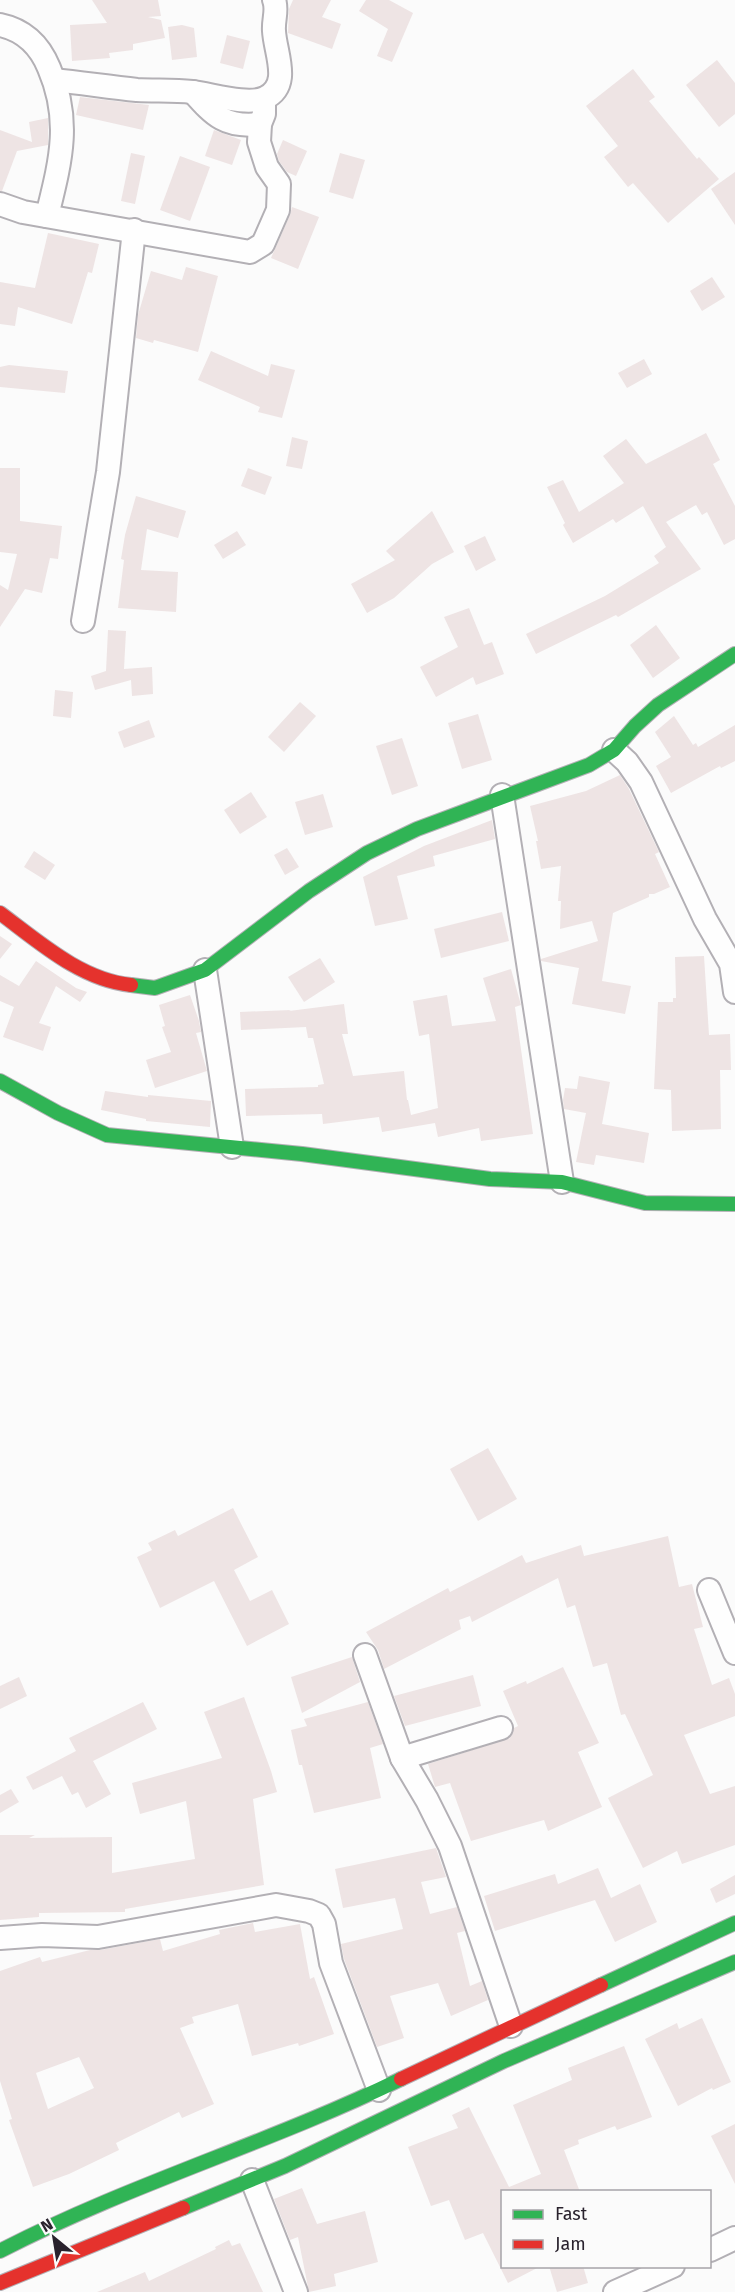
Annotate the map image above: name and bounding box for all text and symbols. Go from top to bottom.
legend [501,2190,711,2268]
text: Fast [555,2203,588,2225]
north arrow [24,2208,84,2268]
text: N [37,2215,56,2236]
text: Jam [555,2233,586,2255]

